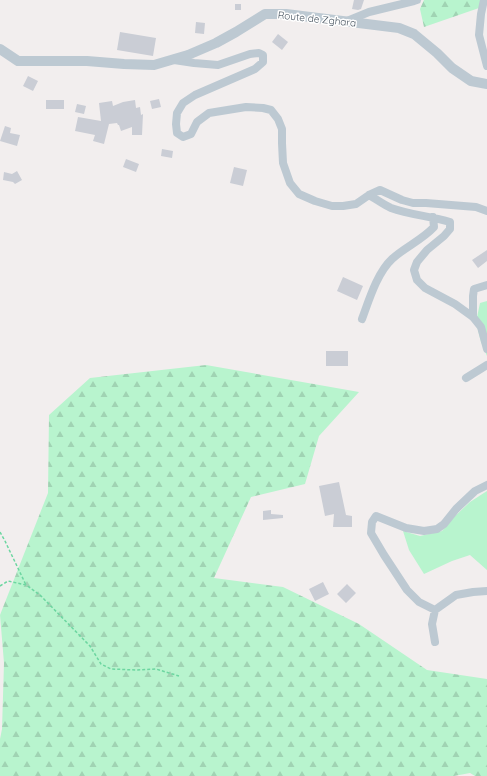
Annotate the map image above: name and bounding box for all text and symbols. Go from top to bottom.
street label: Route de Zghara [277,8,357,30]

